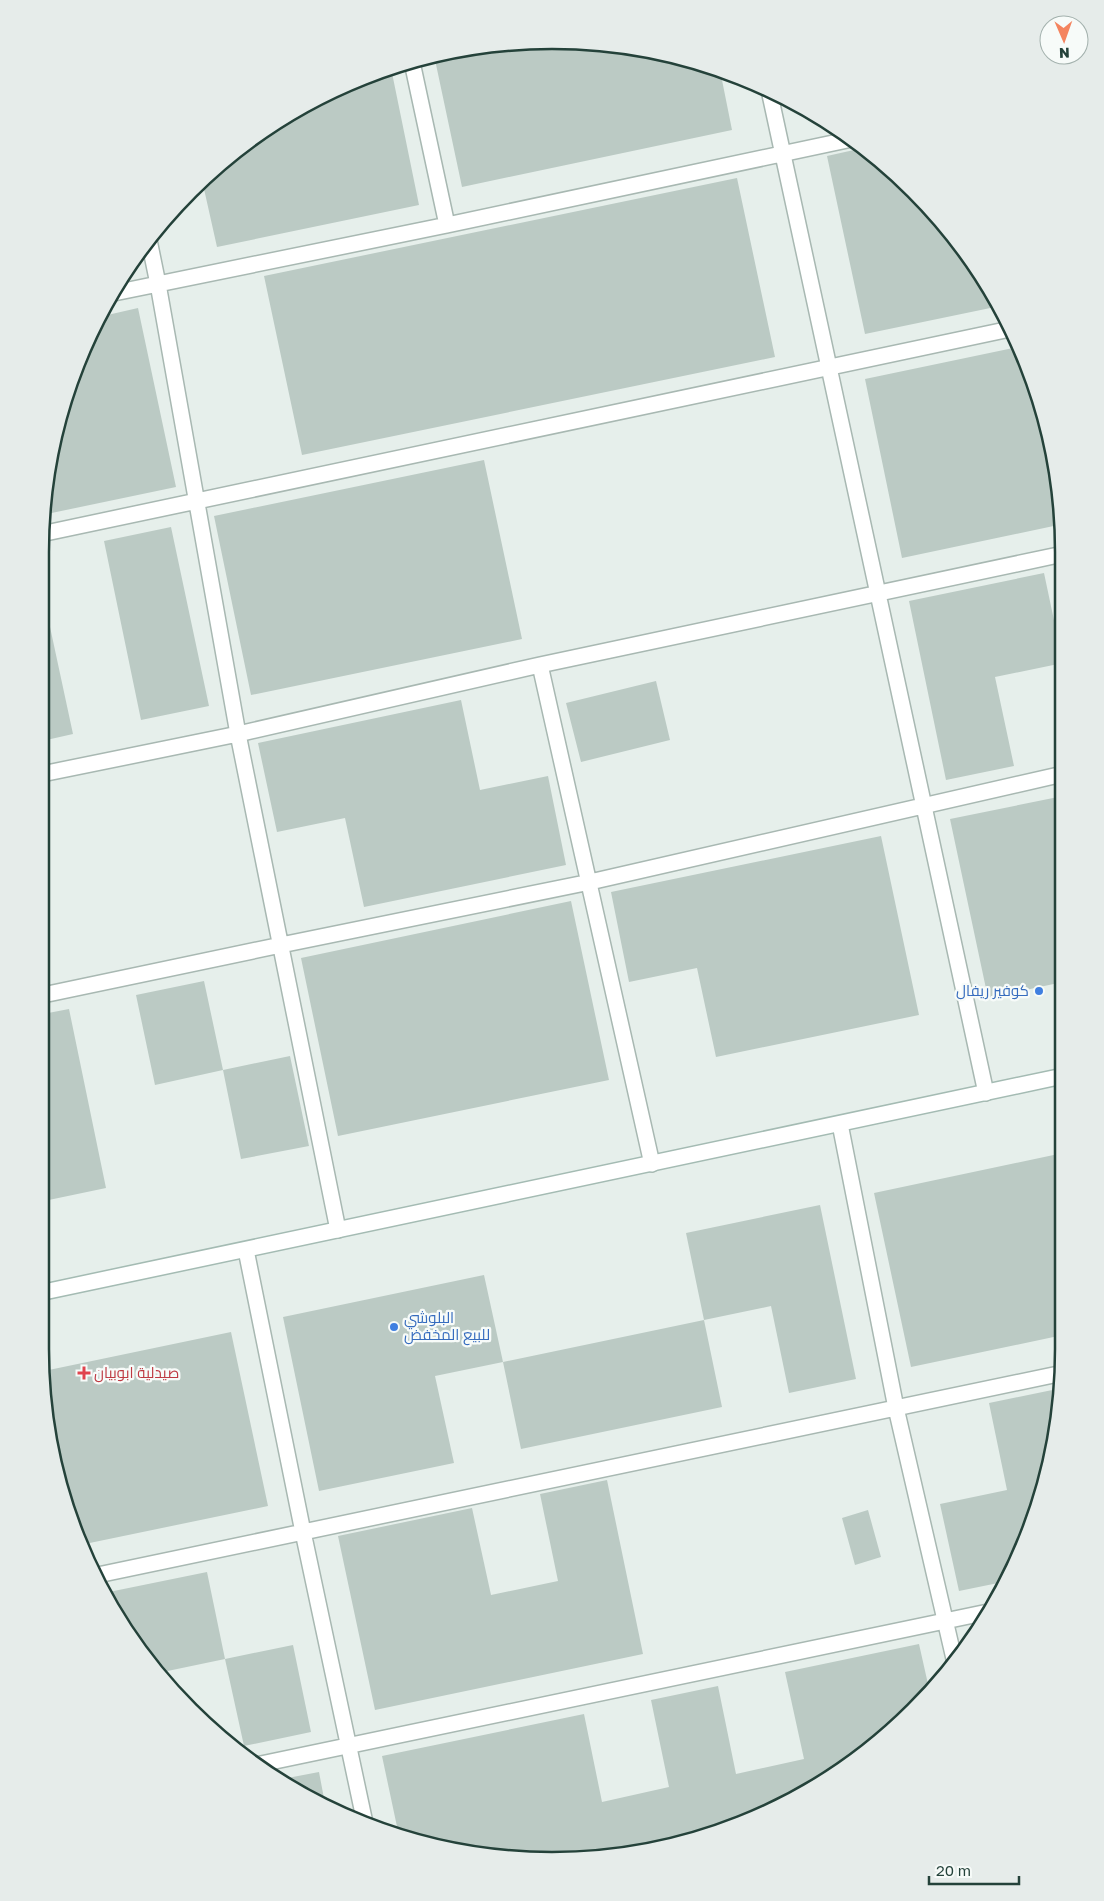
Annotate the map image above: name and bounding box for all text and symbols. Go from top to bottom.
north arrow [1039,15,1089,65]
text: N [1059,45,1070,62]
place label: كوفير ريفال [956,981,1029,1000]
marker: كوفير ريفال [1033,985,1045,997]
place label: البلوشي للبيع المخفض [404,1308,490,1346]
marker: البلوشي للبيع المخفض [388,1321,400,1333]
place label: صيدلية ابوبيان [94,1363,179,1383]
marker: صيدلية ابوبيان [78,1367,90,1379]
scale bar [929,1854,1019,1886]
text: 20 m [936,1861,971,1879]

